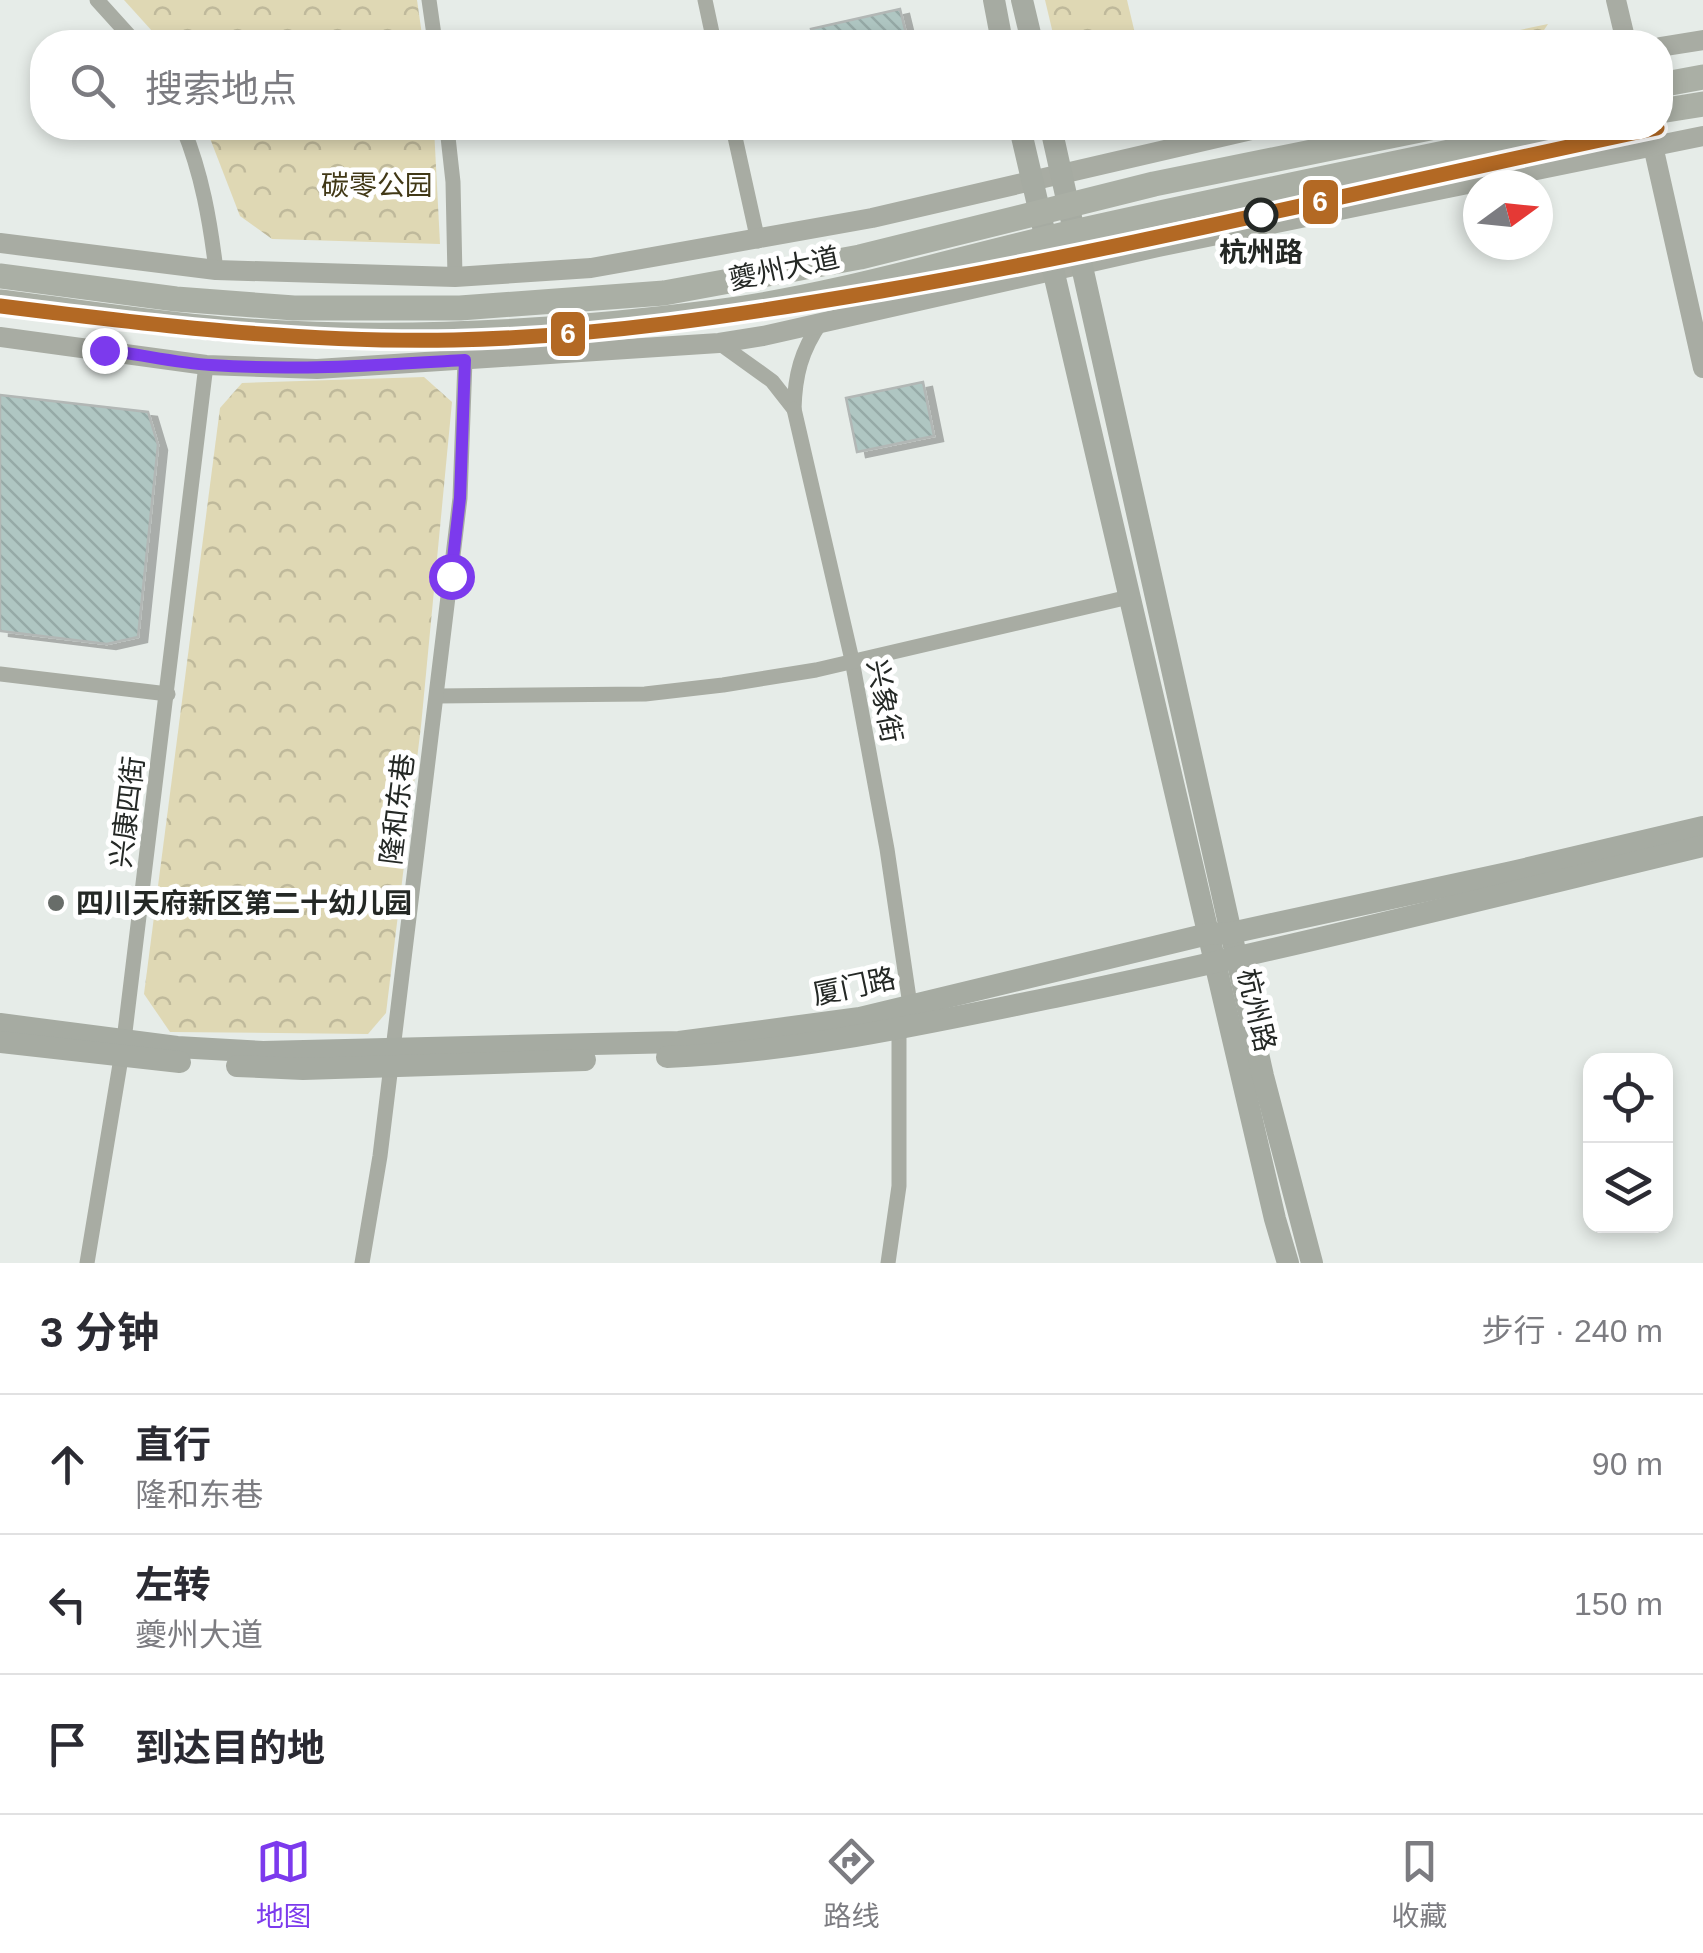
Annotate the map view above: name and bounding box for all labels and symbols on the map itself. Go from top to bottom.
park label: 碳零公园 [321,170,433,201]
north arrow [1463,170,1553,260]
line badge: 6 [1301,178,1340,226]
text: 6 [1312,186,1328,217]
marker: 杭州路 [1245,199,1277,231]
place label: 杭州路 [1219,237,1303,268]
street label: 夔州大道 [726,242,842,295]
line badge: 6 [549,310,587,358]
text: 6 [560,318,576,349]
route end [82,328,128,374]
route start [429,554,475,600]
street label: 兴象街 [861,657,908,745]
street label: 隆和东巷 [375,752,420,867]
street label: 兴康四街 [105,755,150,870]
place label: 四川天府新区第二十幼儿园 [76,888,412,919]
marker: 四川天府新区第二十幼儿园 [45,892,67,914]
street label: 厦门路 [810,963,898,1010]
street label: 杭州路 [1232,966,1281,1055]

